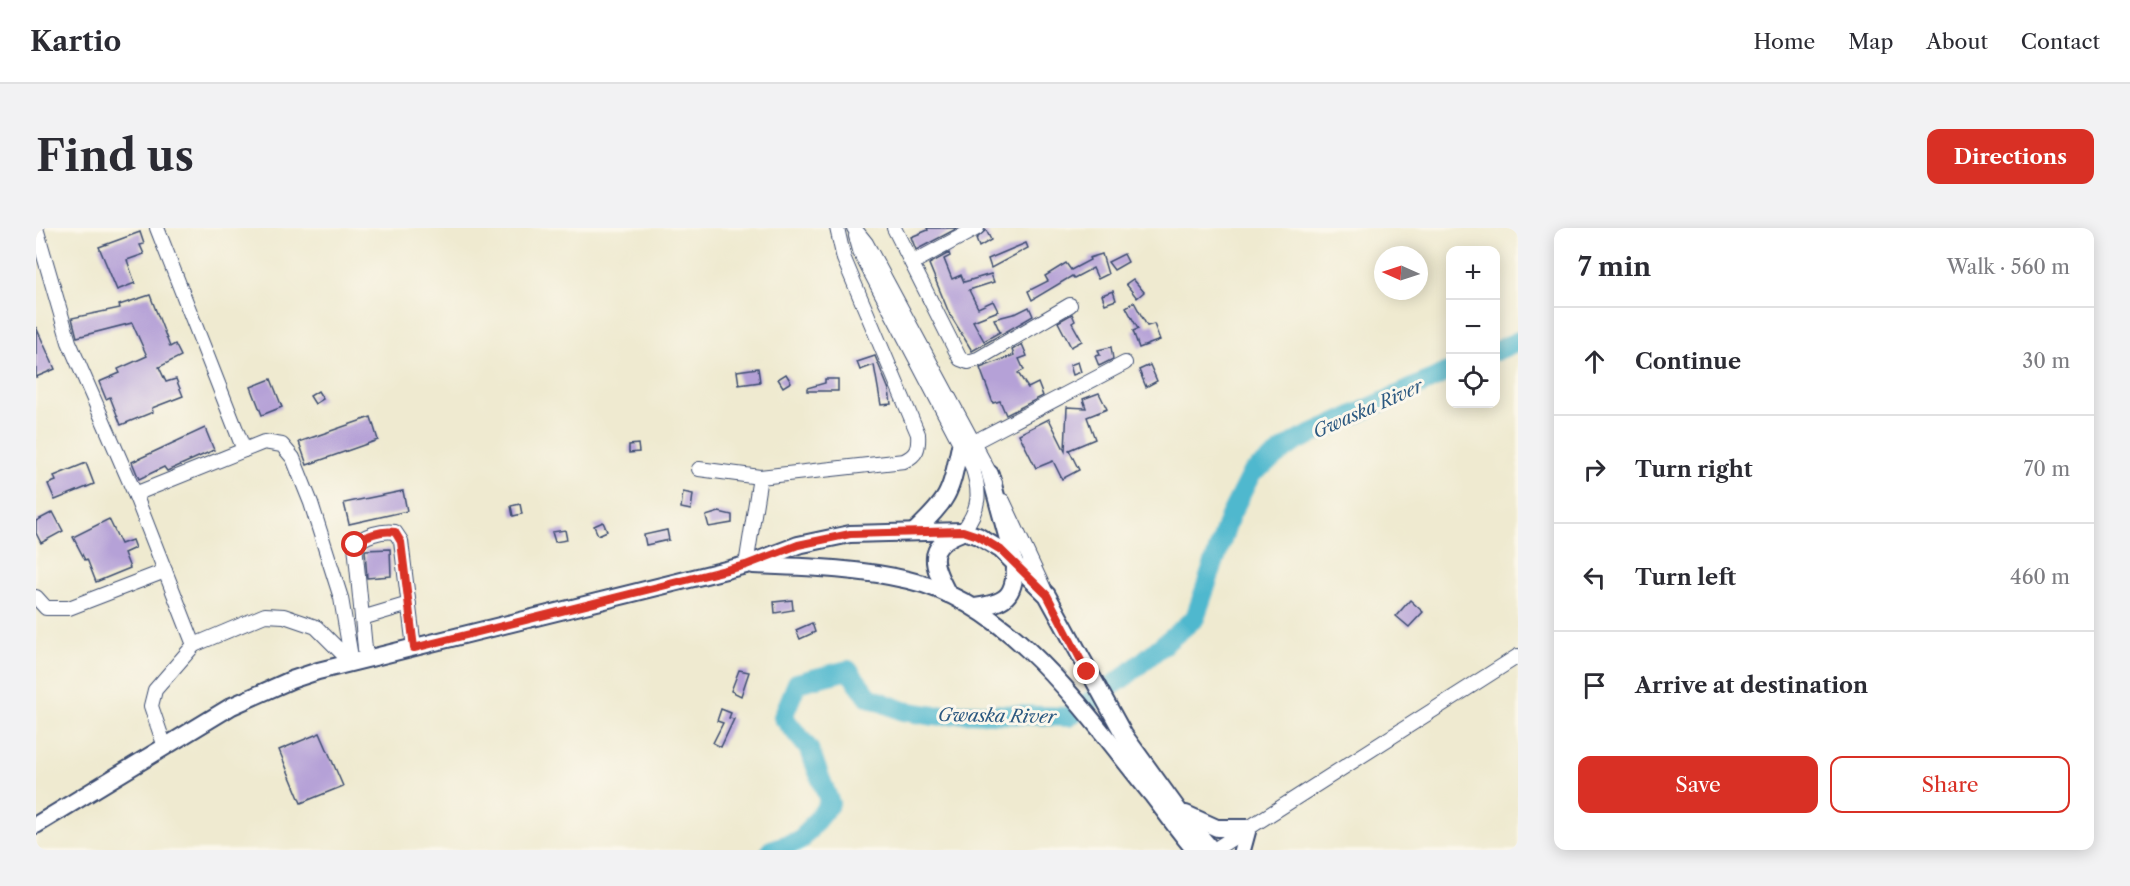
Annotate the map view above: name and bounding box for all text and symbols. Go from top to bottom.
text: Kartio [30,24,121,58]
text: Home [1754,29,1815,54]
text: Map [1848,29,1893,54]
text: About [1926,29,1988,54]
text: Contact [2021,29,2100,54]
button: Directions [1927,129,2094,184]
text: Find us [36,130,194,182]
north arrow [1374,246,1428,300]
map controls [1446,246,1500,408]
button: + [1446,246,1500,300]
text: 7 min [1578,251,1651,283]
text: Walk · 560 m [1947,255,2070,279]
button: − [1446,300,1500,354]
icon: ahead [1578,345,1611,378]
text: Continue [1635,348,1741,375]
text: 30 m [2022,349,2070,373]
button: locate [1446,354,1500,408]
water label: Gwaska River [1309,374,1428,443]
icon: right [1578,453,1611,486]
text: Turn right [1635,456,1753,483]
text: 70 m [2024,457,2070,481]
route start [341,531,367,557]
icon: left [1578,561,1611,594]
text: Turn left [1635,564,1736,591]
text: 460 m [2010,565,2070,589]
route end [1073,658,1099,684]
icon: arrive [1578,669,1611,702]
text: Arrive at destination [1635,672,1868,699]
water label: Gwaska River [938,704,1058,728]
button: Save [1578,756,1818,813]
button: Share [1830,756,2070,813]

